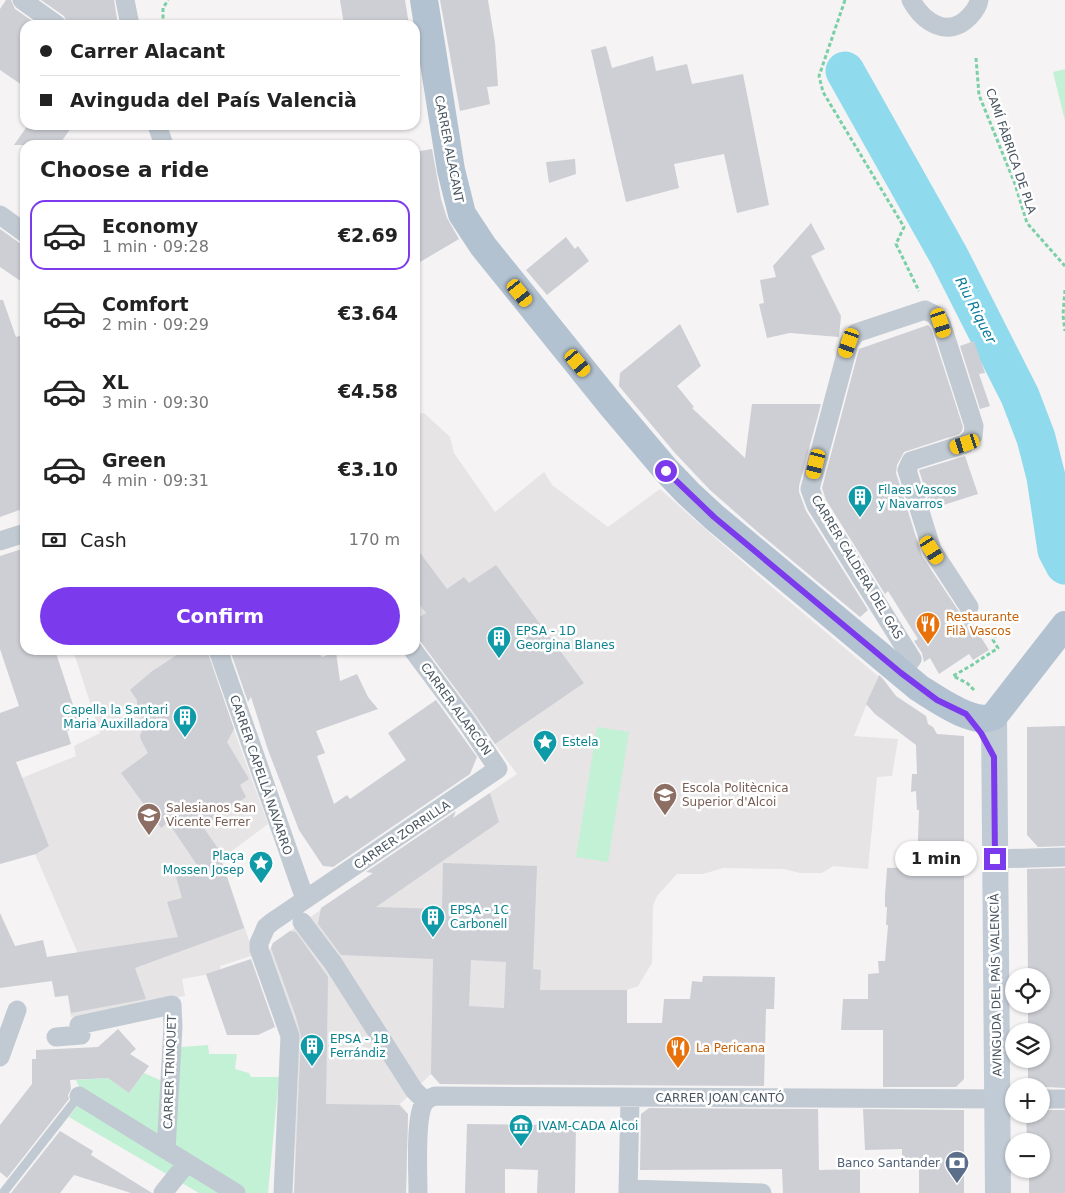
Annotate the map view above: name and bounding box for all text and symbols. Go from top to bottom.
text: Carrer Alacant [70,40,225,62]
street label: CAMÍ FÀBRICA DE PLA [983,86,1040,216]
text: Avinguda del País Valencià [70,89,357,111]
street label: CARRER ALACANT [432,94,466,205]
text: Choose a ride [40,157,209,182]
icon: car [42,213,87,258]
text: Economy [102,215,198,237]
text: €2.69 [338,224,398,246]
text: 1 min · 09:28 [102,237,209,256]
water label: Riu Riquer [952,274,1000,347]
car [504,277,535,309]
icon: car [42,291,87,336]
text: Comfort [102,293,189,315]
text: €3.64 [338,302,398,324]
car [929,306,952,340]
text: 2 min · 09:29 [102,315,209,334]
car [837,326,860,360]
car [562,347,593,379]
icon: car [42,369,87,414]
text: XL [102,371,129,393]
text: €4.58 [338,380,398,402]
text: 3 min · 09:30 [102,393,209,412]
car [948,432,981,456]
icon: car [42,447,87,492]
car [805,448,826,480]
text: Green [102,449,166,471]
text: €3.10 [338,458,398,480]
route start [655,460,677,482]
text: 4 min · 09:31 [102,471,209,490]
place label: Filaes Vascos y Navarros [878,483,957,511]
building icon: Filaes Vascos y Navarros [847,484,873,518]
street label: CARRER CALDERA DEL GAS [808,492,906,642]
icon: cash [40,526,68,554]
text: Cash [80,529,127,551]
text: 170 m [349,530,400,549]
car [917,533,946,567]
button: Confirm [40,587,400,645]
place label: Restaurante Filà Vascos [946,610,1019,638]
restaurant icon: Restaurante Filà Vascos [915,611,941,645]
place label: EPSA - 1D Georgina Blanes [516,624,615,652]
building icon: EPSA - 1D Georgina Blanes [486,625,512,659]
street label: CARRER ALARCÓN [418,659,495,758]
street label: CARRER CAPELLÀ NAVARRO [227,693,296,857]
place label: Capella la Santari Maria Auxilladora [62,703,168,731]
building icon: Capella la Santari Maria Auxilladora [172,704,198,738]
place icon: Estela [532,729,558,763]
place label: Estela [562,735,599,749]
place label: Escola Politècnica Superior d'Alcoi [682,781,789,809]
school or university icon: Escola Politècnica Superior d'Alcoi [652,782,678,816]
street label: CARRER ZORRILLA [351,797,453,872]
place label: Salesianos San Vicente Ferrer [166,801,256,829]
school or university icon: Salesianos San Vicente Ferrer [136,802,162,836]
callout: 1 min [895,842,978,876]
route end [984,848,1006,870]
place label: Plaça Mossen Josep [163,849,244,877]
text: 1 min [911,849,961,868]
place icon: Plaça Mossen Josep [248,850,274,884]
street label: AVINGUDA DEL PAÍS VALENCIÀ [986,892,1005,1077]
place label: EPSA - 1C Carbonell [450,903,509,931]
building icon: EPSA - 1C Carbonell [420,904,446,938]
map controls [1005,968,1050,1178]
button: locate [1005,968,1050,1013]
street label: CARRER TRINQUET [161,1014,179,1129]
button: layers [1005,1023,1050,1068]
place label: EPSA - 1B Ferrándiz [330,1032,389,1060]
building icon: EPSA - 1B Ferrándiz [299,1033,325,1067]
restaurant icon: La Pericana [665,1035,691,1069]
place label: La Pericana [696,1041,765,1055]
button: + [1005,1078,1050,1123]
street label: CARRER JOAN CANTÓ [655,1090,785,1105]
museum icon: IVAM-CADA Alcoi [508,1113,534,1147]
place label: IVAM-CADA Alcoi [538,1119,638,1133]
button: − [1005,1133,1050,1178]
bank icon: Banco Santander [944,1150,970,1184]
place label: Banco Santander [837,1156,940,1170]

